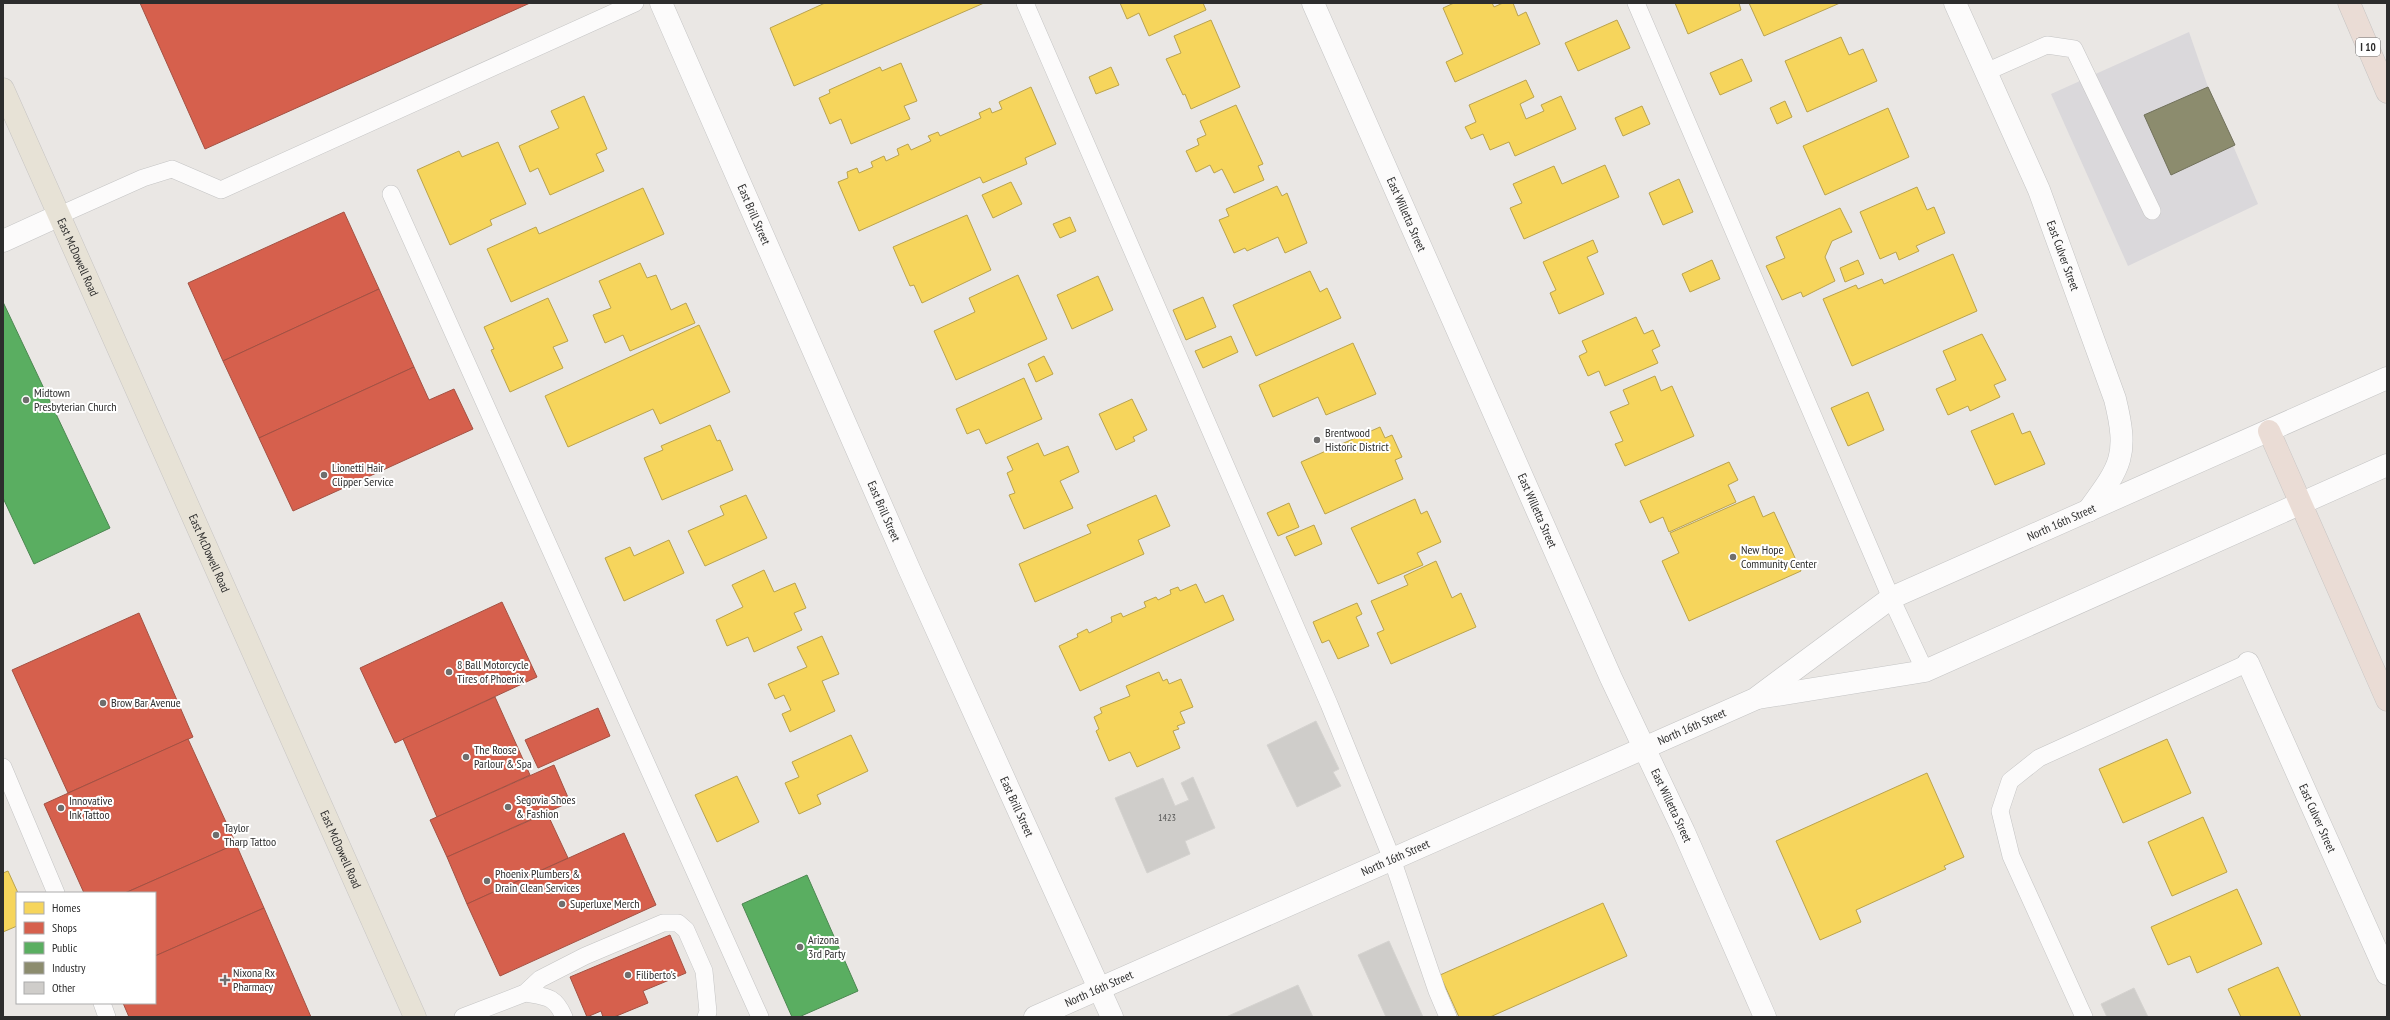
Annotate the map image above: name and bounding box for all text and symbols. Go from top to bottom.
road number: I 10 [2356,38,2380,56]
street label: East Willetta Street [1384,175,1430,254]
street label: East Brill Street [734,182,774,248]
street label: East McDowell Road [54,216,102,298]
street label: East Culver Street [2044,218,2083,293]
place label: Midtown Presbyterian Church [34,385,116,414]
marker: Midtown Presbyterian Church [21,395,31,405]
place label: Brentwood Historic District [1325,425,1389,454]
marker: Brentwood Historic District [1312,435,1322,445]
place label: Lionetti Hair Clipper Service [332,460,394,489]
marker: Lionetti Hair Clipper Service [319,470,329,480]
street label: East Willetta Street [1515,471,1561,551]
street label: East Brill Street [864,479,904,544]
street label: North 16th Street [2025,500,2098,544]
street label: East McDowell Road [186,512,233,594]
place label: New Hope Community Center [1741,542,1818,571]
marker: New Hope Community Center [1728,552,1738,562]
place label: 8 Ball Motorcycle Tires of Phoenix [457,657,529,686]
marker: 8 Ball Motorcycle Tires of Phoenix [444,667,454,677]
place label: Brow Bar Avenue [111,695,181,710]
marker: Brow Bar Avenue [98,698,108,708]
street label: North 16th Street [1655,705,1729,748]
place label: The Roose Parlour & Spa [474,742,532,771]
marker: The Roose Parlour & Spa [461,752,471,762]
street label: East Willetta Street [1648,766,1696,845]
street label: East Brill Street [997,774,1038,840]
street label: East Culver Street [2296,781,2340,855]
place label: Segovia Shoes & Fashion [516,792,575,821]
place label: Innovative Ink Tattoo [69,793,112,822]
marker: Segovia Shoes & Fashion [503,802,513,812]
marker: Innovative Ink Tattoo [56,803,66,813]
street label: East McDowell Road [317,808,365,891]
house number: 1423 [1158,811,1176,824]
place label: Taylor Tharp Tattoo [224,820,276,849]
marker: Taylor Tharp Tattoo [211,830,221,840]
street label: North 16th Street [1359,835,1432,879]
place label: Phoenix Plumbers & Drain Clean Services [495,866,580,895]
marker: Phoenix Plumbers & Drain Clean Services [482,876,492,886]
legend [16,892,156,1004]
place label: Superluxe Merch [570,896,639,911]
marker: Superluxe Merch [557,899,567,909]
text: Homes [52,900,80,915]
text: Shops [52,920,77,935]
place label: Arizona 3rd Party [808,932,846,961]
text: Public [52,940,78,955]
marker: Arizona 3rd Party [795,942,805,952]
text: Industry [52,960,86,975]
place label: Nixona Rx Pharmacy [233,965,275,994]
street label: North 16th Street [1062,966,1136,1010]
place label: Filiberto's [636,967,676,982]
marker: Filiberto's [623,970,633,980]
marker: Nixona Rx Pharmacy [220,975,230,985]
text: Other [52,980,76,995]

